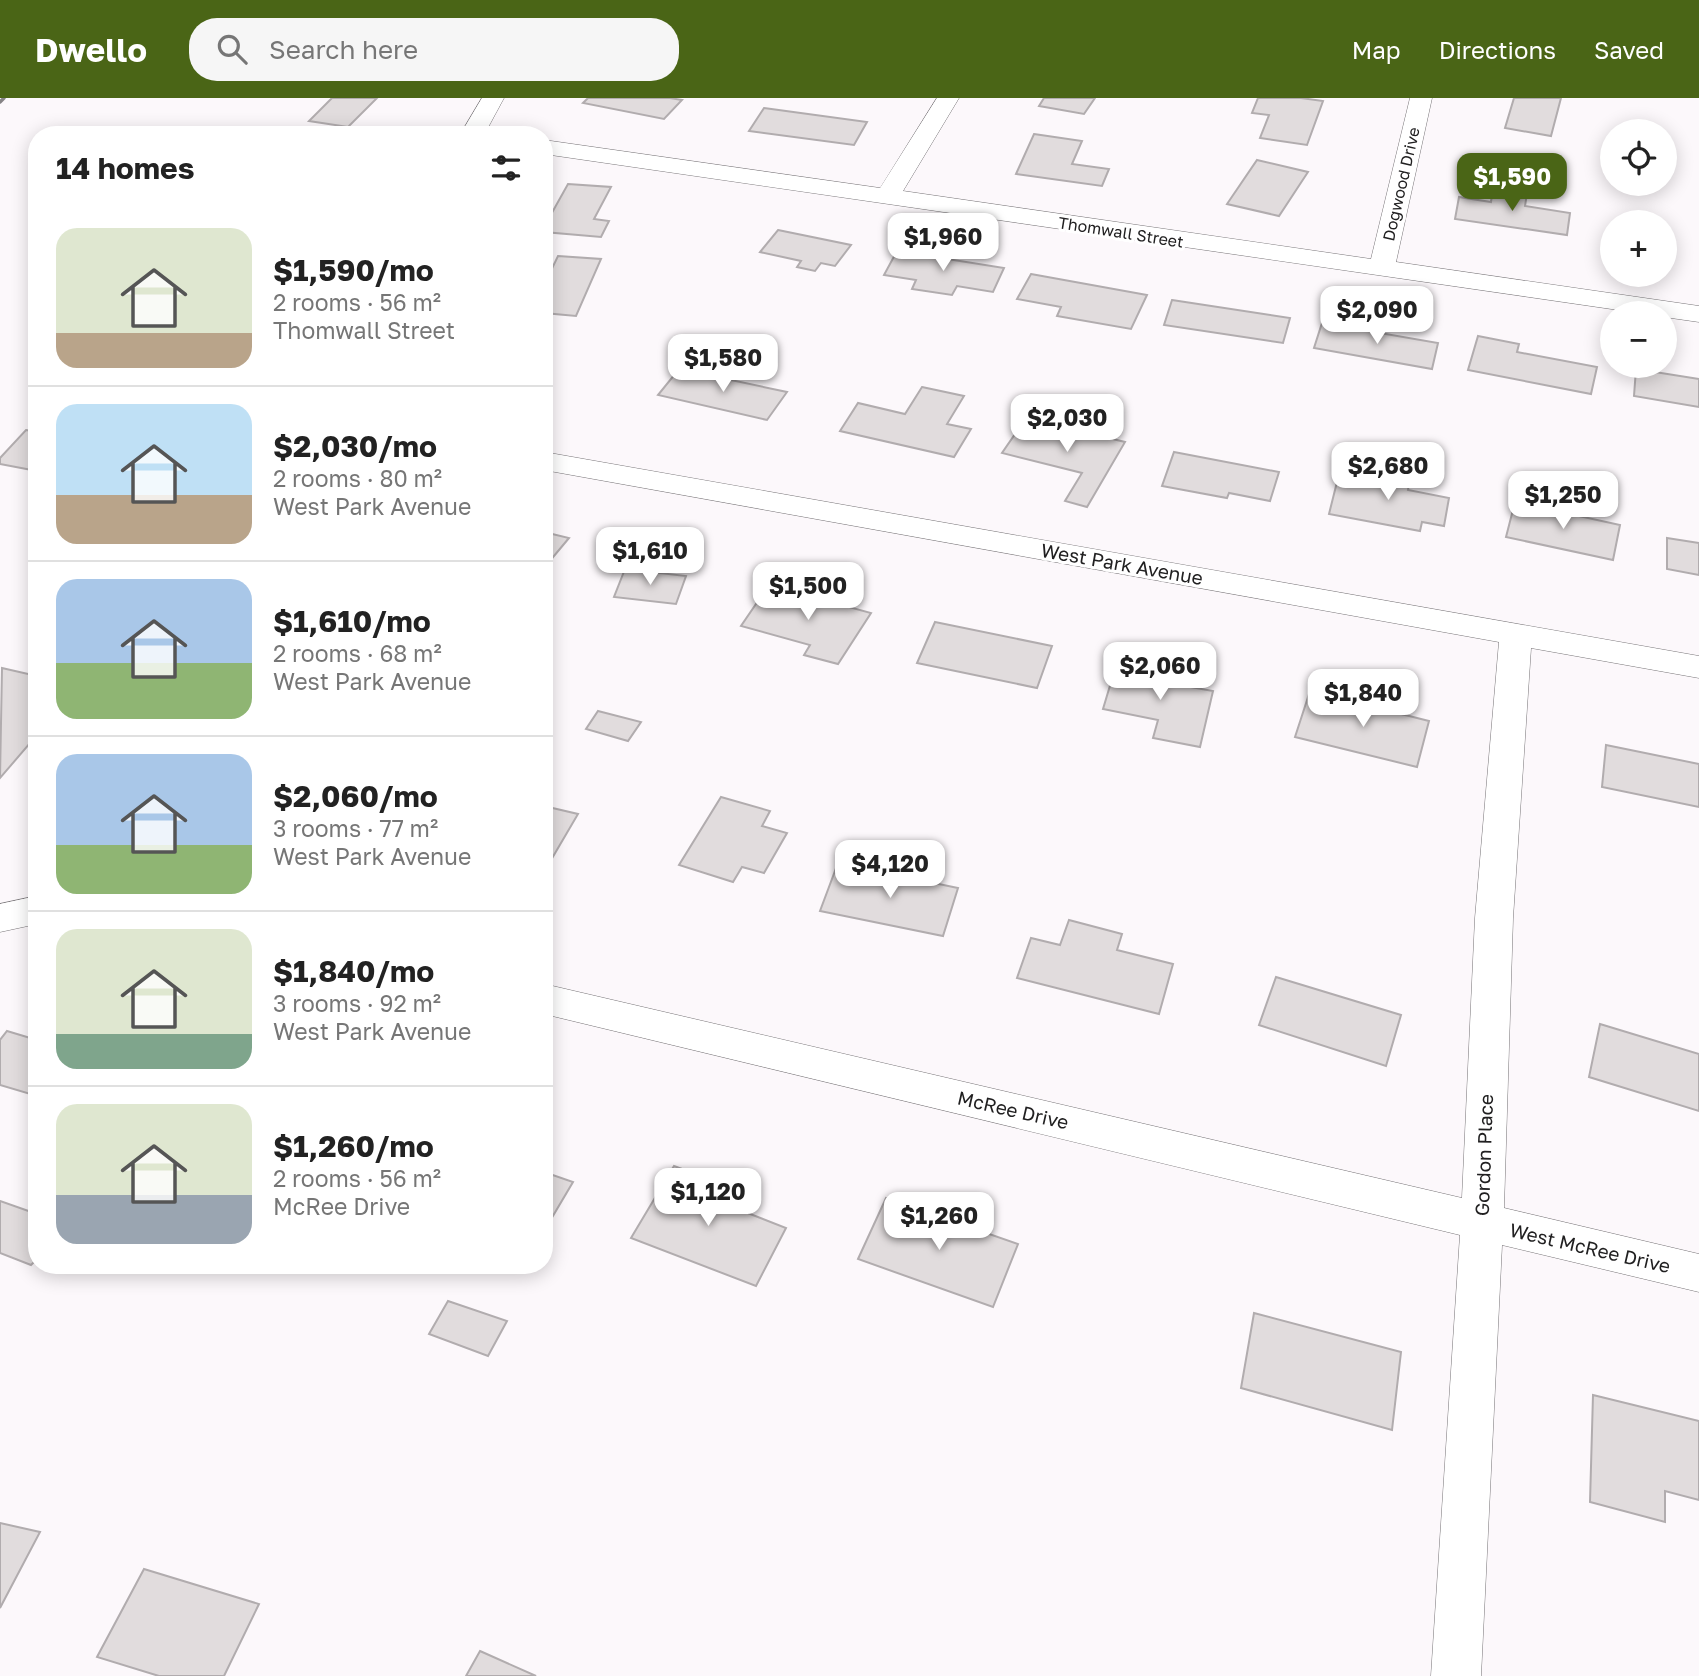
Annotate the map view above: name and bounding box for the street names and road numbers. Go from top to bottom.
street label: Dogwood Drive [1378,125,1424,243]
street label: Thomwall Street [1057,212,1185,252]
street label: West Park Avenue [1039,538,1205,589]
street label: McRee Drive [955,1086,1071,1133]
street label: Gordon Place [1470,1094,1497,1216]
street label: West McRee Drive [1508,1218,1673,1277]

